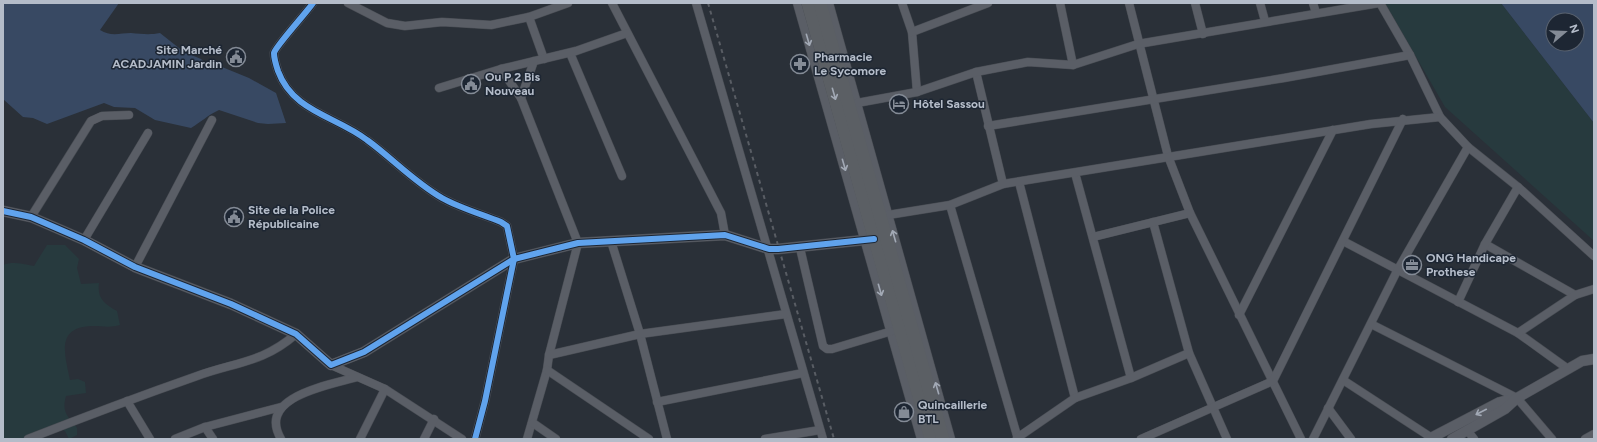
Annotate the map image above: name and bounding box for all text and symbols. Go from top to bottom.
north arrow [1545,12,1585,52]
text: N [1566,23,1582,35]
one-way arrow [805,34,812,47]
place label: Site Marché ACADJAMIN Jardin [112,43,222,71]
public building icon: Site Marché ACADJAMIN Jardin [225,46,247,68]
place label: Pharmacie Le Sycomore [814,50,886,78]
pharmacy icon: Pharmacie Le Sycomore [789,53,811,75]
place label: Ou P 2 Bis Nouveau [485,70,541,98]
public building icon: Ou P 2 Bis Nouveau [460,73,482,95]
one-way arrow [831,88,838,101]
hotel icon: Hôtel Sassou [888,93,910,115]
place label: Hôtel Sassou [913,97,985,111]
one-way arrow [841,159,848,172]
place label: Site de la Police Républicaine [248,203,335,231]
public building icon: Site de la Police Républicaine [223,206,245,228]
one-way arrow [889,230,897,243]
place label: ONG Handicape Prothese [1426,251,1516,279]
office icon: ONG Handicape Prothese [1401,254,1423,276]
one-way arrow [877,284,884,297]
one-way arrow [933,382,940,395]
place label: Quincaillerie BTL [918,398,988,426]
shop icon: Quincaillerie BTL [893,401,915,423]
one-way arrow [1475,409,1487,416]

